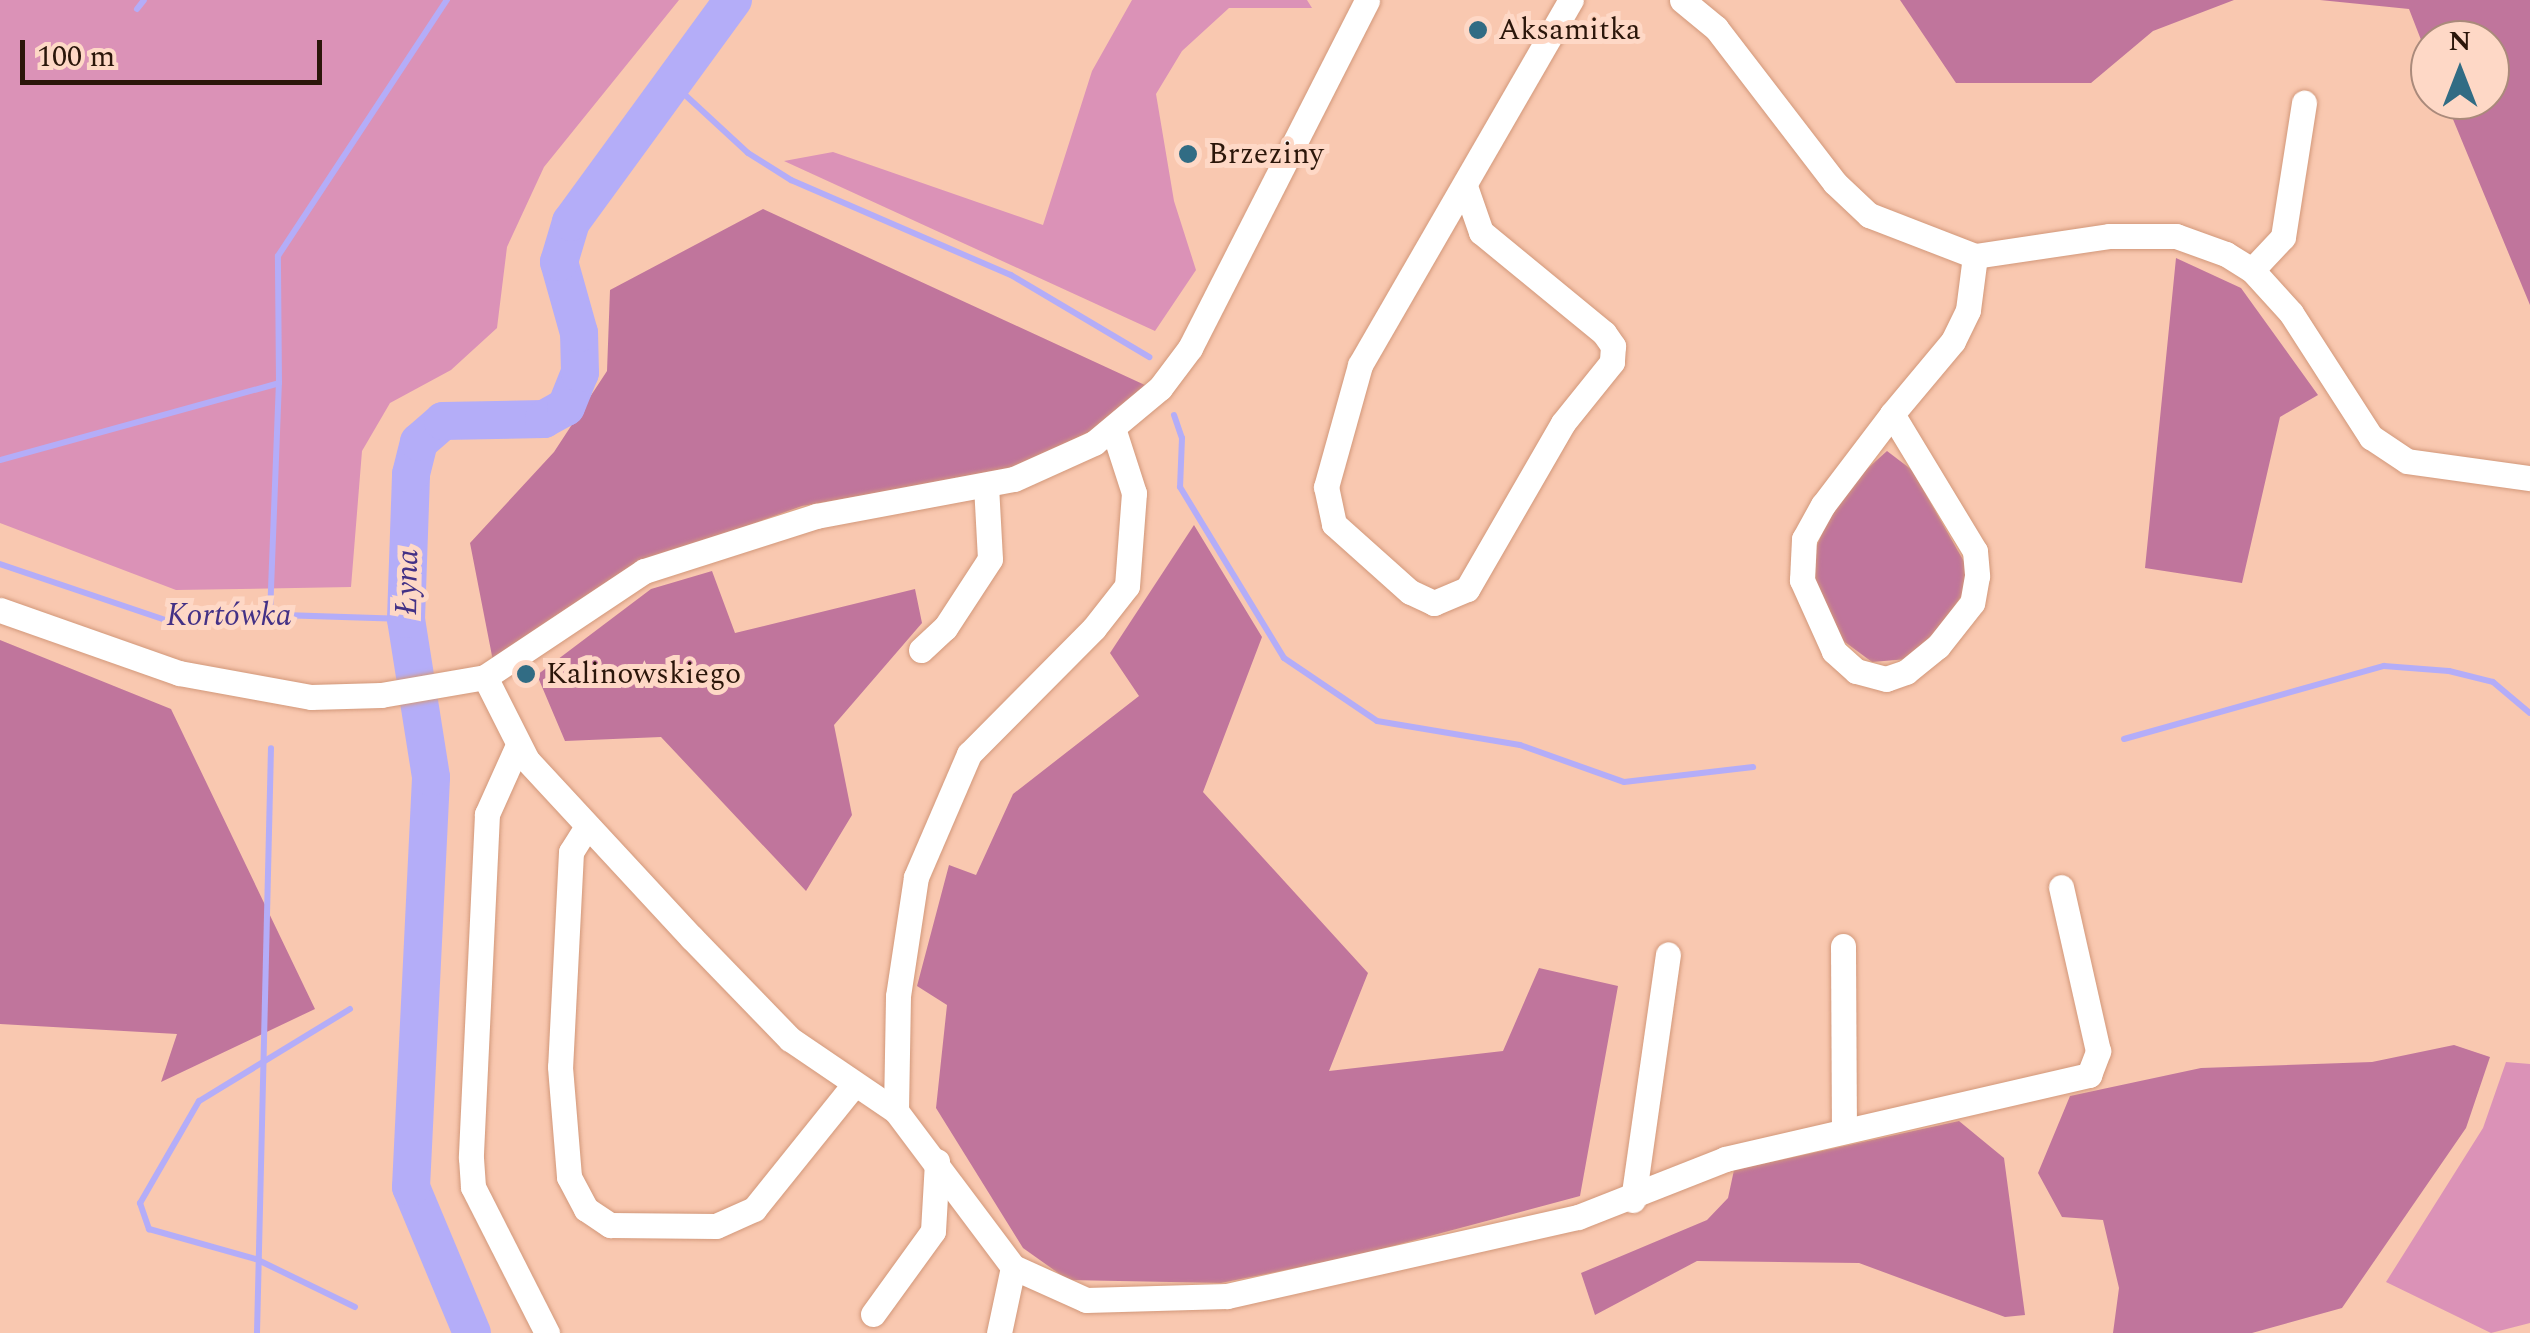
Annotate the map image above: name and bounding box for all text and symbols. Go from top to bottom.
place label: Aksamitka [1498,12,1641,48]
marker: Aksamitka [1467,19,1489,41]
scale bar [25,20,328,82]
north arrow [2410,20,2510,120]
text: N [2449,20,2471,63]
text: 100 m [37,34,115,80]
place label: Brzeziny [1208,136,1324,172]
marker: Brzeziny [1177,143,1199,165]
water label: Łyna [388,549,428,615]
water label: Kortówka [166,597,292,635]
place label: Kalinowskiego [546,656,741,692]
marker: Kalinowskiego [515,663,537,685]

